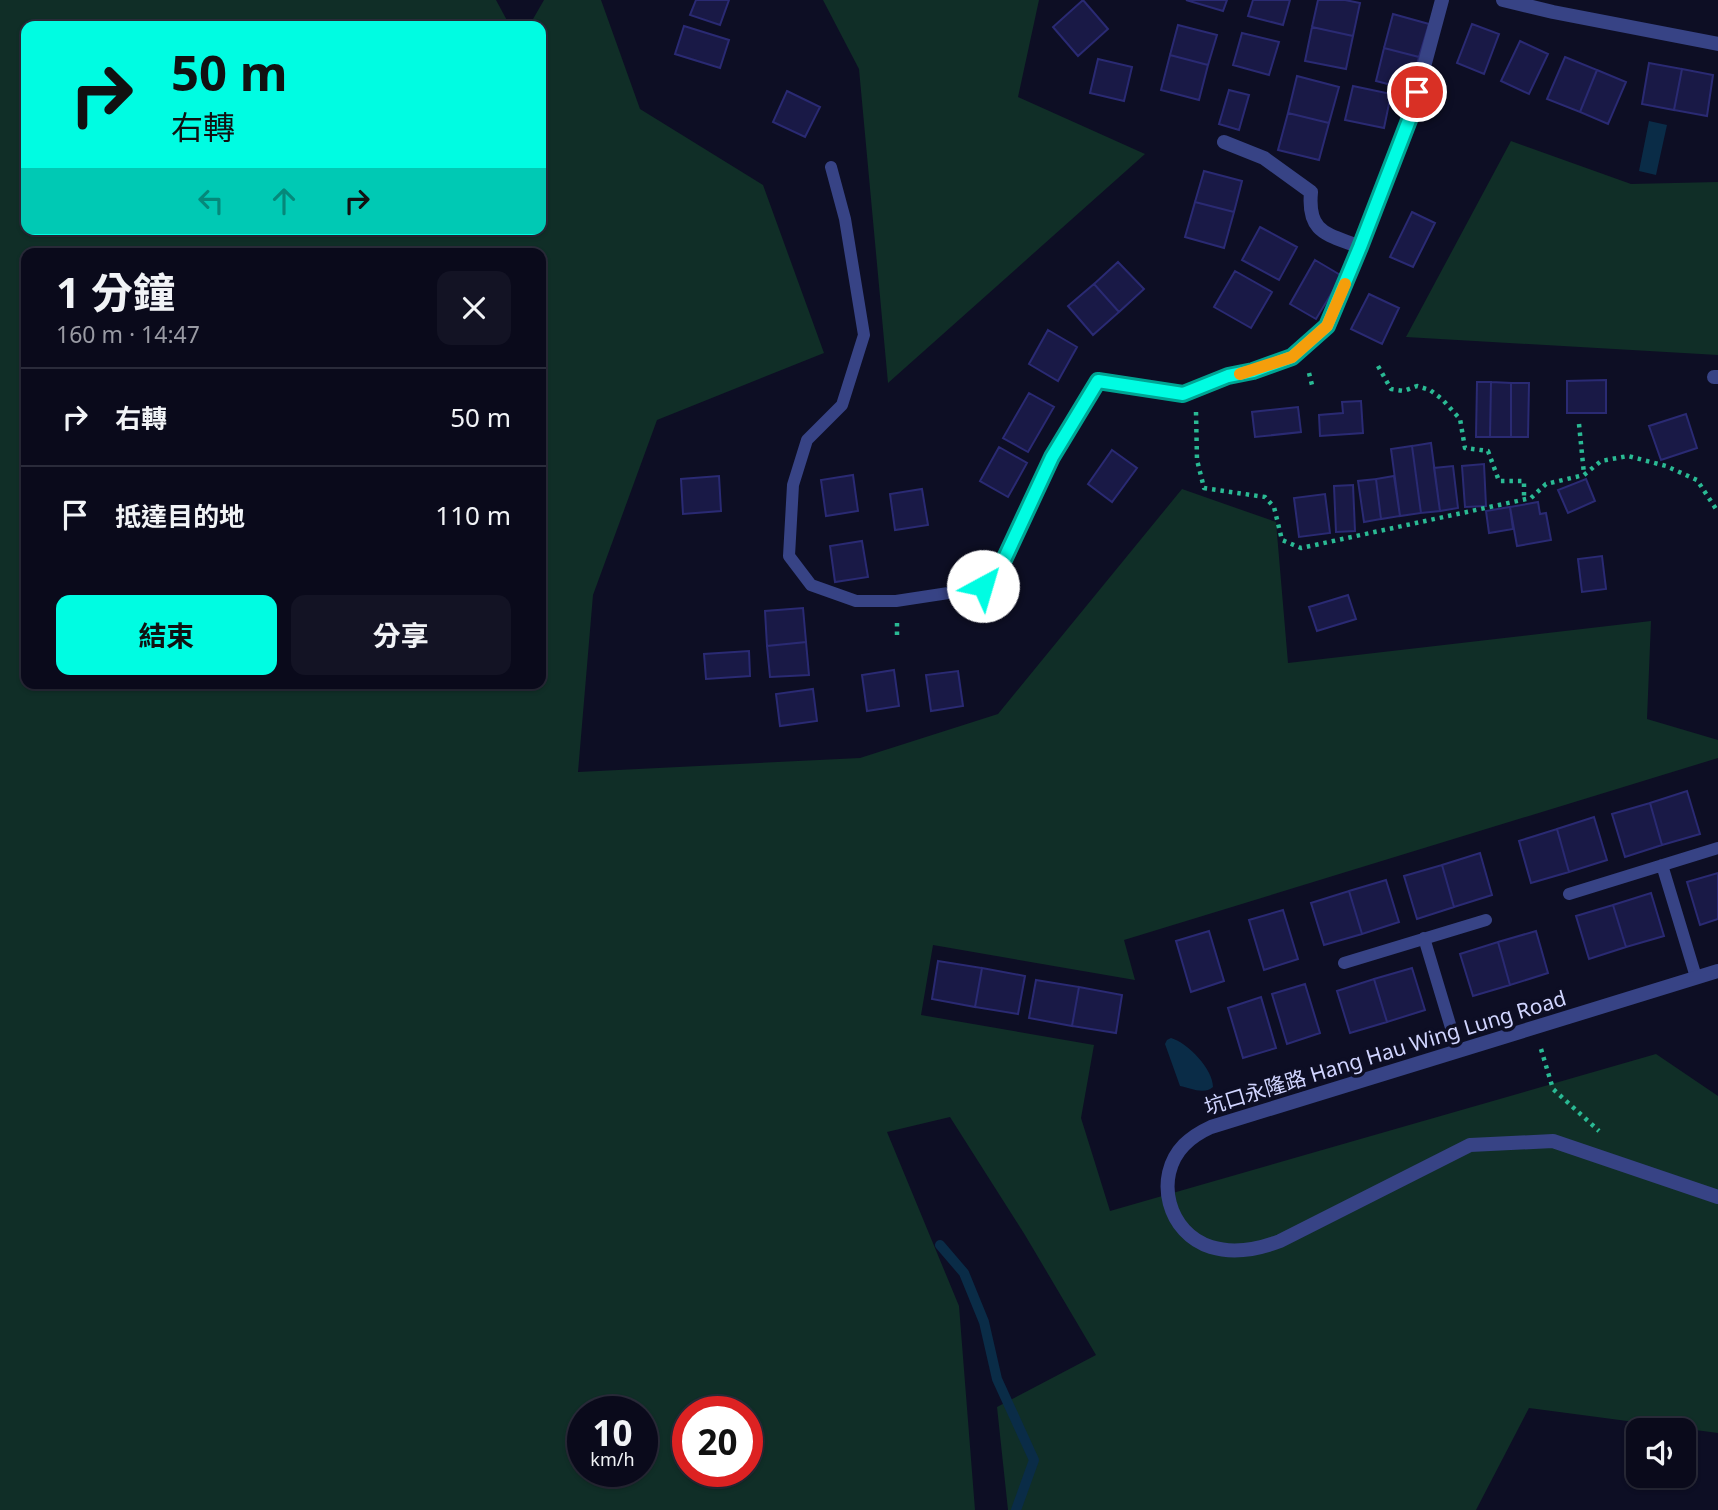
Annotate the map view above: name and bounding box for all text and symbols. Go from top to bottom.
text: 50 m [171,39,288,105]
icon: right [56,49,147,140]
pin [1387,62,1447,122]
icon: arrive [1398,73,1436,111]
text: 右轉 [171,105,235,148]
icon: left [192,182,230,220]
icon: ahead [265,182,303,220]
icon: right [338,182,376,220]
text: 1 分鐘 [56,263,175,320]
button: close [437,271,511,345]
text: 160 m · 14:47 [56,318,200,350]
icon: right [56,398,94,436]
text: 50 m [450,399,511,435]
text: 右轉 [115,400,167,436]
icon: arrive [56,496,94,534]
text: 110 m [435,497,511,533]
text: 抵達目的地 [115,498,245,534]
position arrow [946,549,1020,623]
button: 結束 [56,595,277,675]
button: 分享 [291,595,511,675]
street label: 坑口永隆路 Hang Hau Wing Lung Road [1201,983,1569,1121]
speed limit sign: 20 [672,1396,763,1487]
text: 10 [592,1409,633,1456]
map controls [1626,1418,1696,1488]
button: sound [1626,1418,1696,1488]
text: km/h [590,1447,635,1471]

